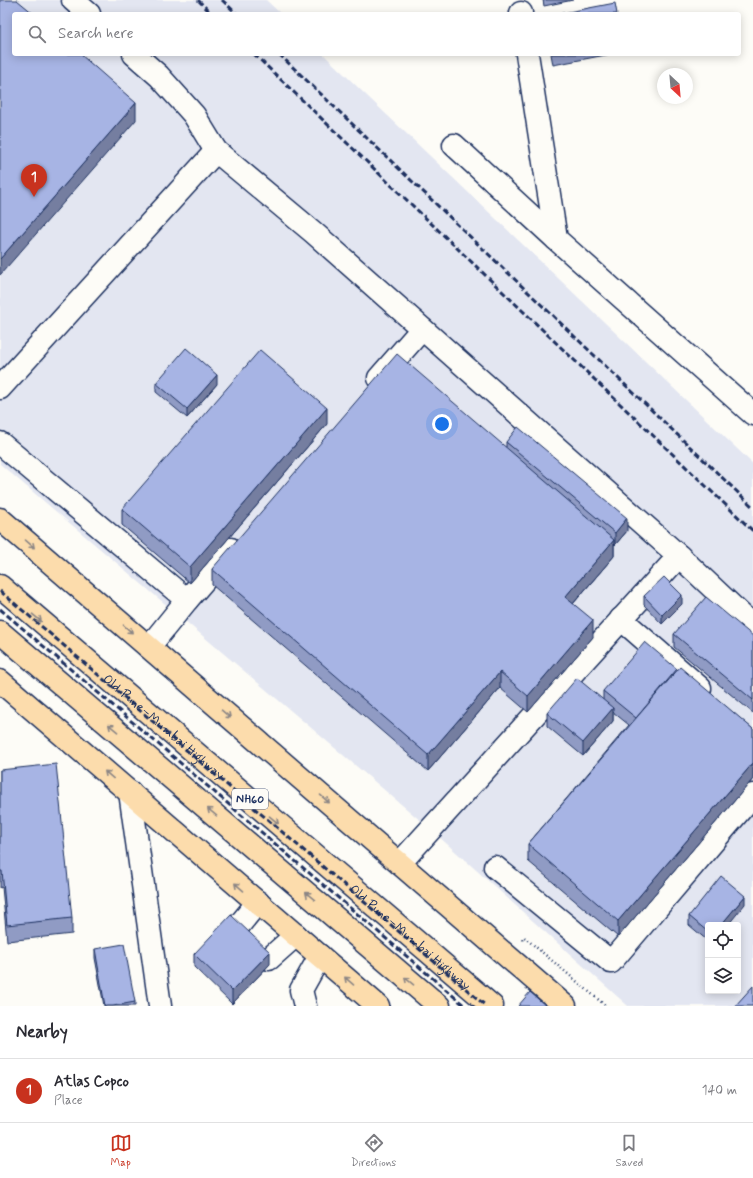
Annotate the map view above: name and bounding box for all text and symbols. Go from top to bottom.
search box [12,12,741,56]
icon: search [26,23,48,45]
text: Search here [58,24,134,44]
north arrow [657,68,693,104]
pin: 1 [21,164,47,197]
your location [432,414,452,434]
one-way arrow [24,539,34,548]
one-way arrow [32,613,42,622]
one-way arrow [123,624,133,634]
street label: Old Pune–Mumbai Highway [99,671,228,784]
one-way arrow [221,709,232,718]
one-way arrow [107,723,118,732]
one-way arrow [104,770,114,779]
road number: NH60 [232,789,268,809]
one-way arrow [320,794,330,803]
one-way arrow [207,808,217,817]
one-way arrow [269,816,280,825]
street label: Old Pune–Mumbai Highway [346,881,474,995]
one-way arrow [234,882,245,891]
one-way arrow [305,892,316,901]
map controls [705,922,741,994]
button: locate [705,922,741,958]
button: layers [705,958,741,994]
one-way arrow [343,976,354,985]
one-way arrow [404,976,415,985]
text: Nearby [16,1021,68,1043]
text: Atlas Copco [54,1072,129,1092]
text: 1 [26,1082,32,1099]
text: 140 m [702,1082,737,1099]
text: Place [54,1092,83,1109]
tab: Map [110,1132,132,1170]
tab: Directions [351,1132,396,1170]
tab: Saved [616,1132,643,1170]

